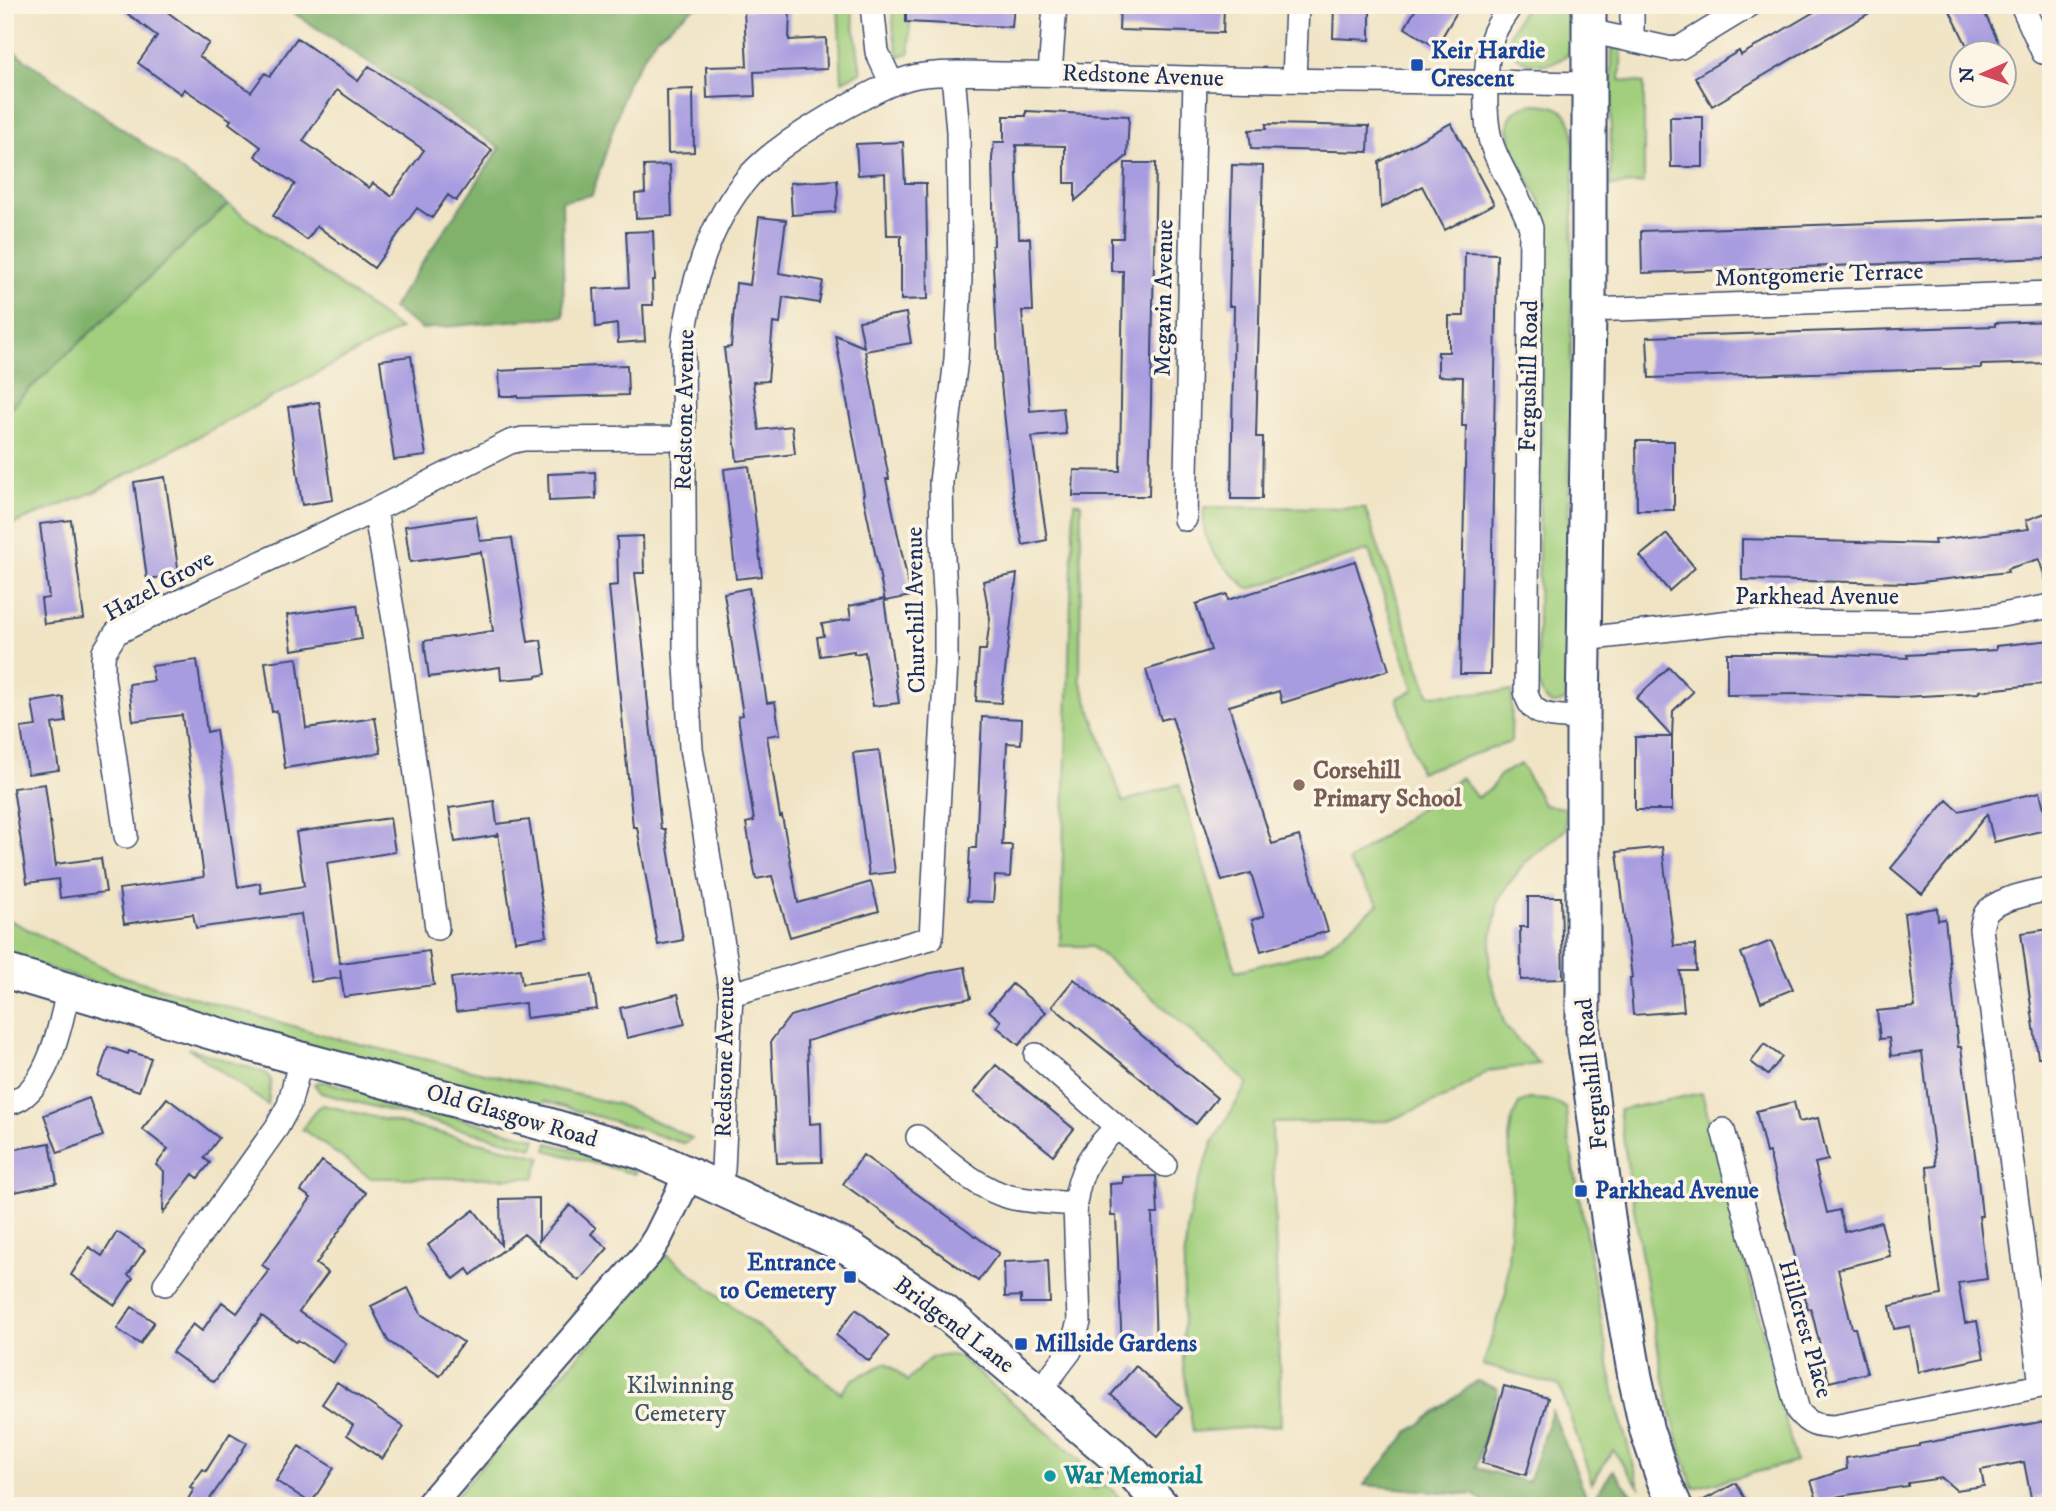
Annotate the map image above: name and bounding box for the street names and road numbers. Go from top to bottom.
street label: Redstone Avenue [1062,58,1224,94]
street label: Mcgavin Avenue [1148,219,1180,377]
street label: Montgomerie Terrace [1714,256,1924,294]
street label: Fergushill Road [1513,300,1545,452]
street label: Redstone Avenue [669,329,701,491]
street label: Churchill Avenue [900,526,932,694]
street label: Hazel Grove [99,544,219,628]
street label: Parkhead Avenue [1735,582,1899,612]
street label: Redstone Avenue [709,976,741,1138]
street label: Fergushill Road [1569,997,1615,1151]
street label: Old Glasgow Road [423,1077,601,1155]
street label: Hillcrest Place [1771,1257,1839,1402]
street label: Bridgend Lane [888,1270,1020,1380]

